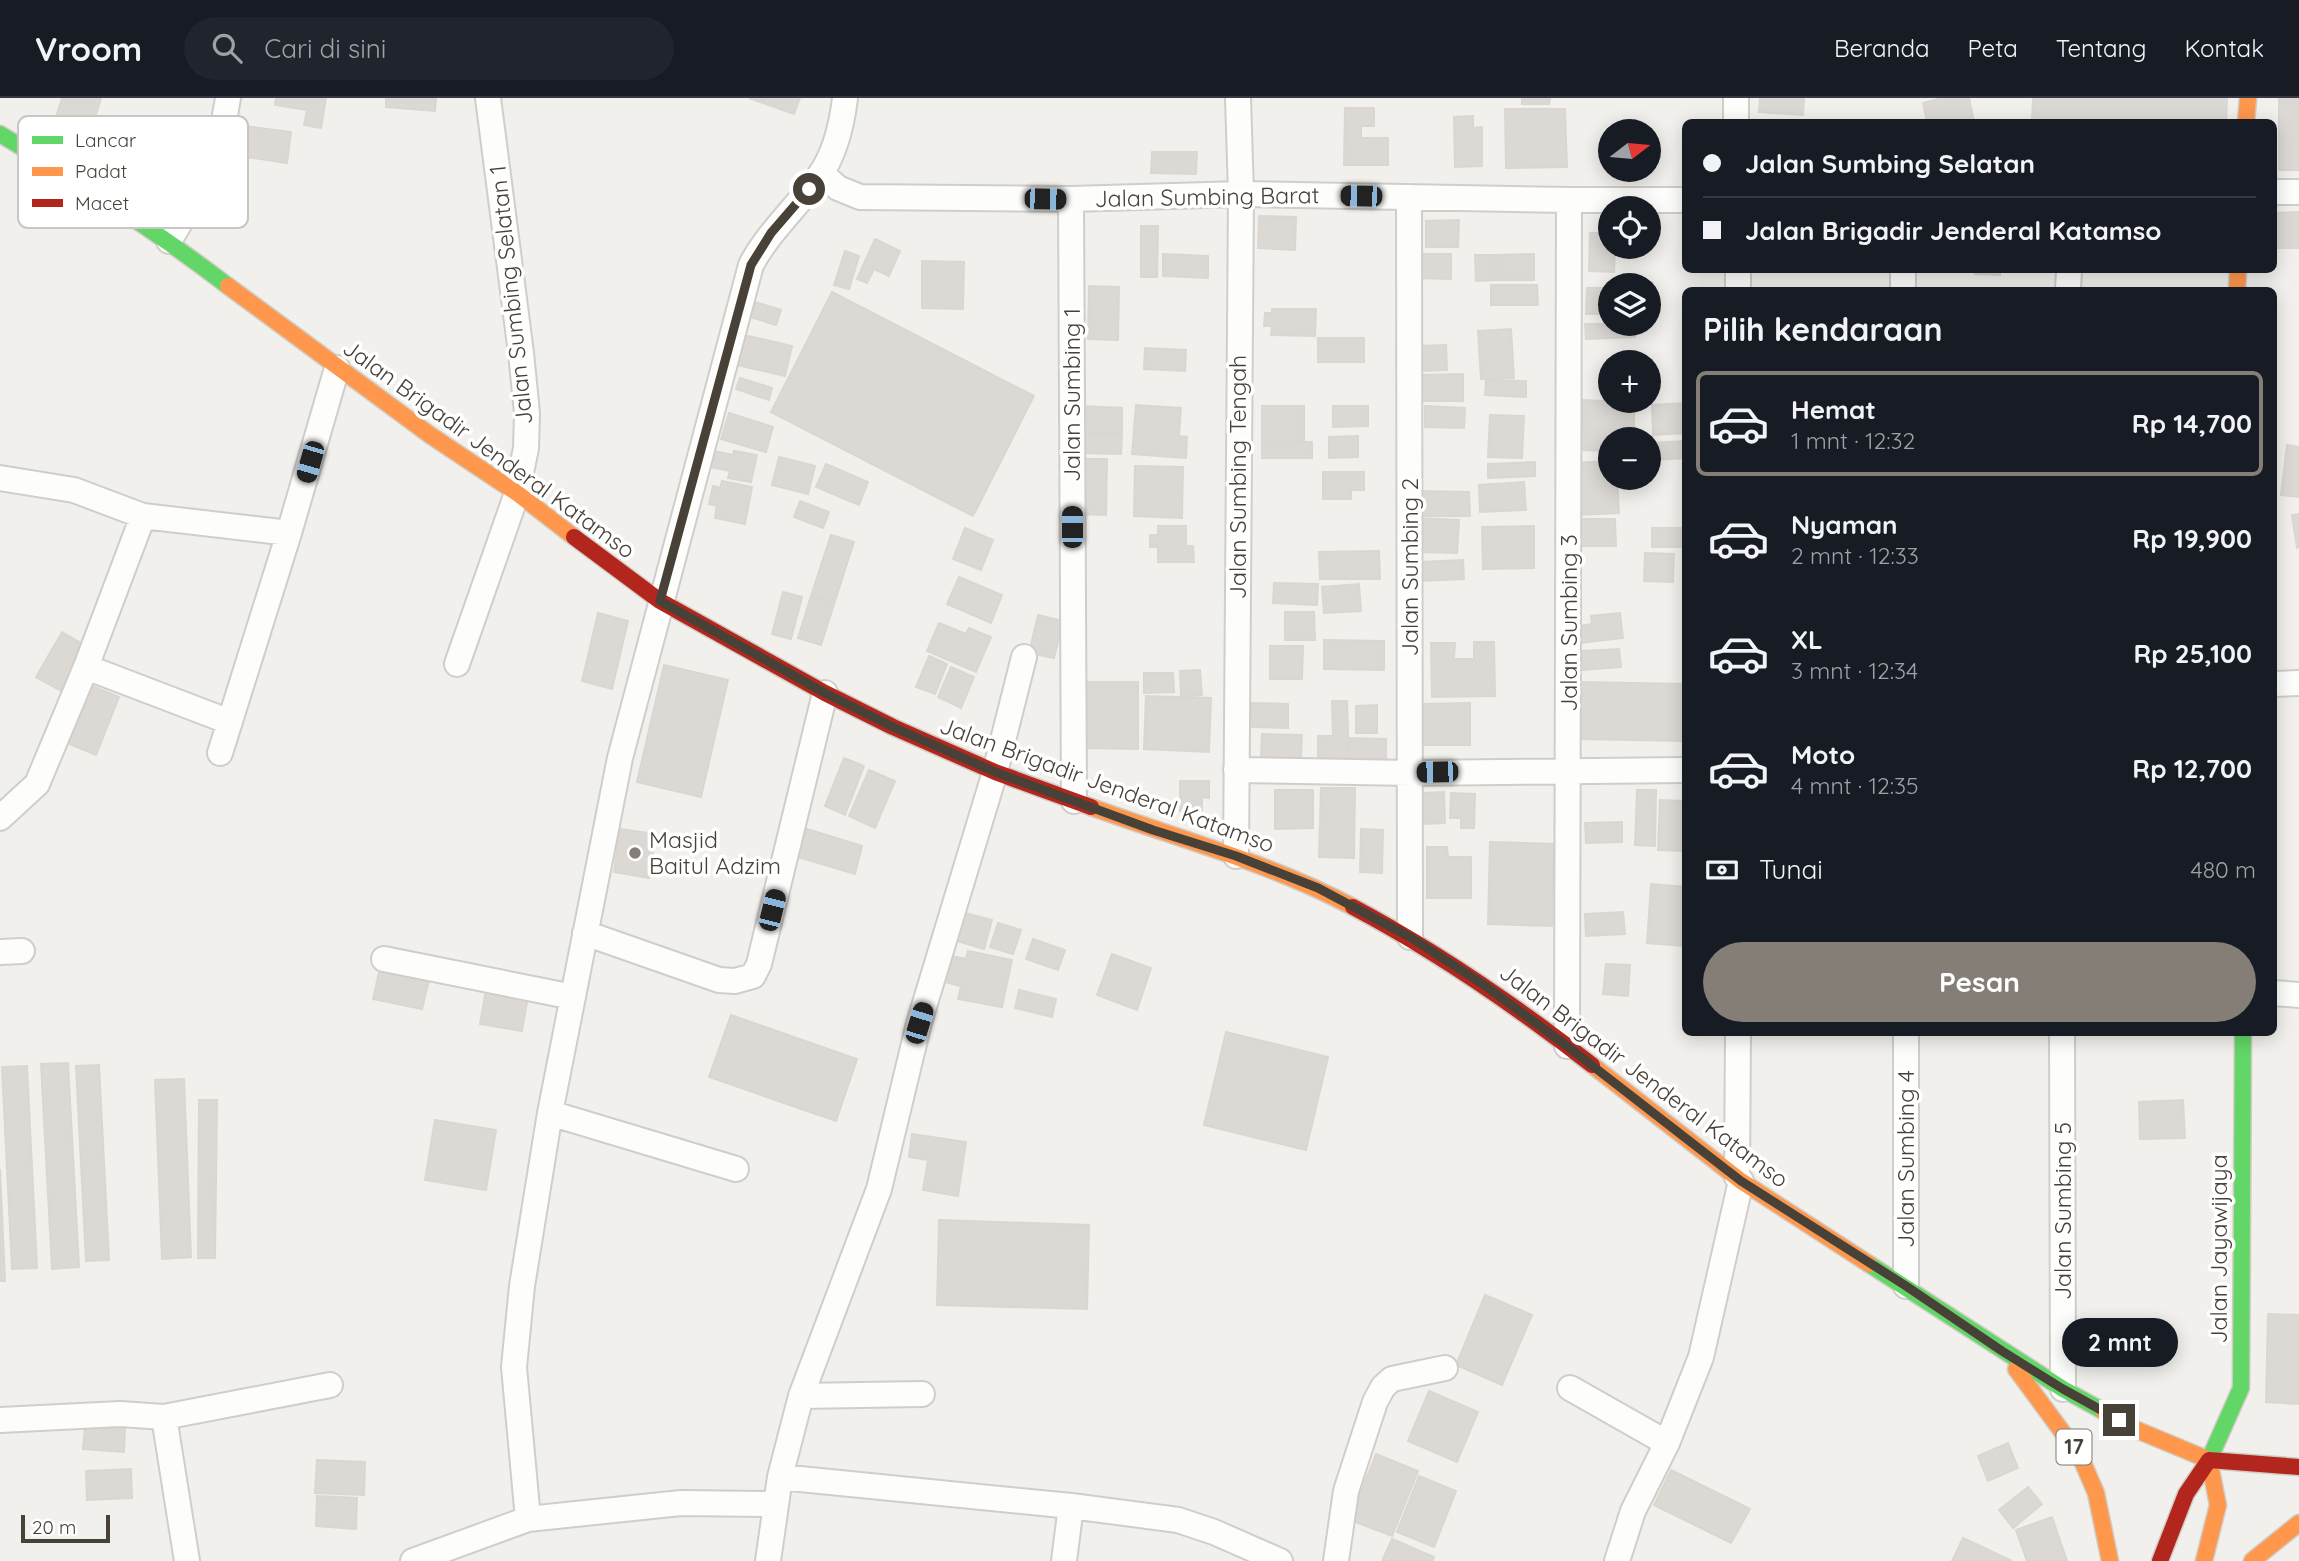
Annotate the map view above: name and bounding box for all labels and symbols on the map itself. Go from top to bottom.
legend [18,116,248,228]
north arrow [1598,119,1661,182]
text: Lancar [75,128,137,152]
text: Padat [75,159,127,183]
street label: Jalan Sumbing Selatan 1 [482,164,539,426]
route start [793,173,825,205]
street label: Jalan Sumbing Barat [1094,180,1320,213]
car [1340,185,1383,207]
car [1024,188,1067,210]
text: Macet [75,191,129,215]
street label: Jalan Sumbing 1 [1057,308,1086,482]
street label: Jalan Brigadir Jenderal Katamso [338,333,641,564]
street label: Jalan Sumbing Tengah [1223,355,1252,599]
car [295,439,326,485]
street label: Jalan Sumbing 2 [1395,478,1424,656]
car [1062,506,1083,548]
street label: Jalan Sumbing 3 [1554,534,1583,712]
street label: Jalan Brigadir Jenderal Katamso [936,710,1279,859]
car [1416,761,1459,783]
place label: Masjid Baitul Adzim [649,825,781,880]
marker: Masjid Baitul Adzim [627,845,643,861]
car [757,887,788,933]
street label: Jalan Brigadir Jenderal Katamso [1494,957,1794,1194]
car [903,1000,936,1046]
street label: Jalan Sumbing 4 [1891,1070,1920,1248]
street label: Jalan Sumbing 5 [2048,1122,2077,1300]
street label: Jalan Jayawijaya [2204,1154,2233,1344]
callout: 2 mnt [2061,1318,2177,1368]
route end [2103,1404,2135,1436]
road number: 17 [2056,1430,2092,1464]
scale bar [21,1512,110,1544]

